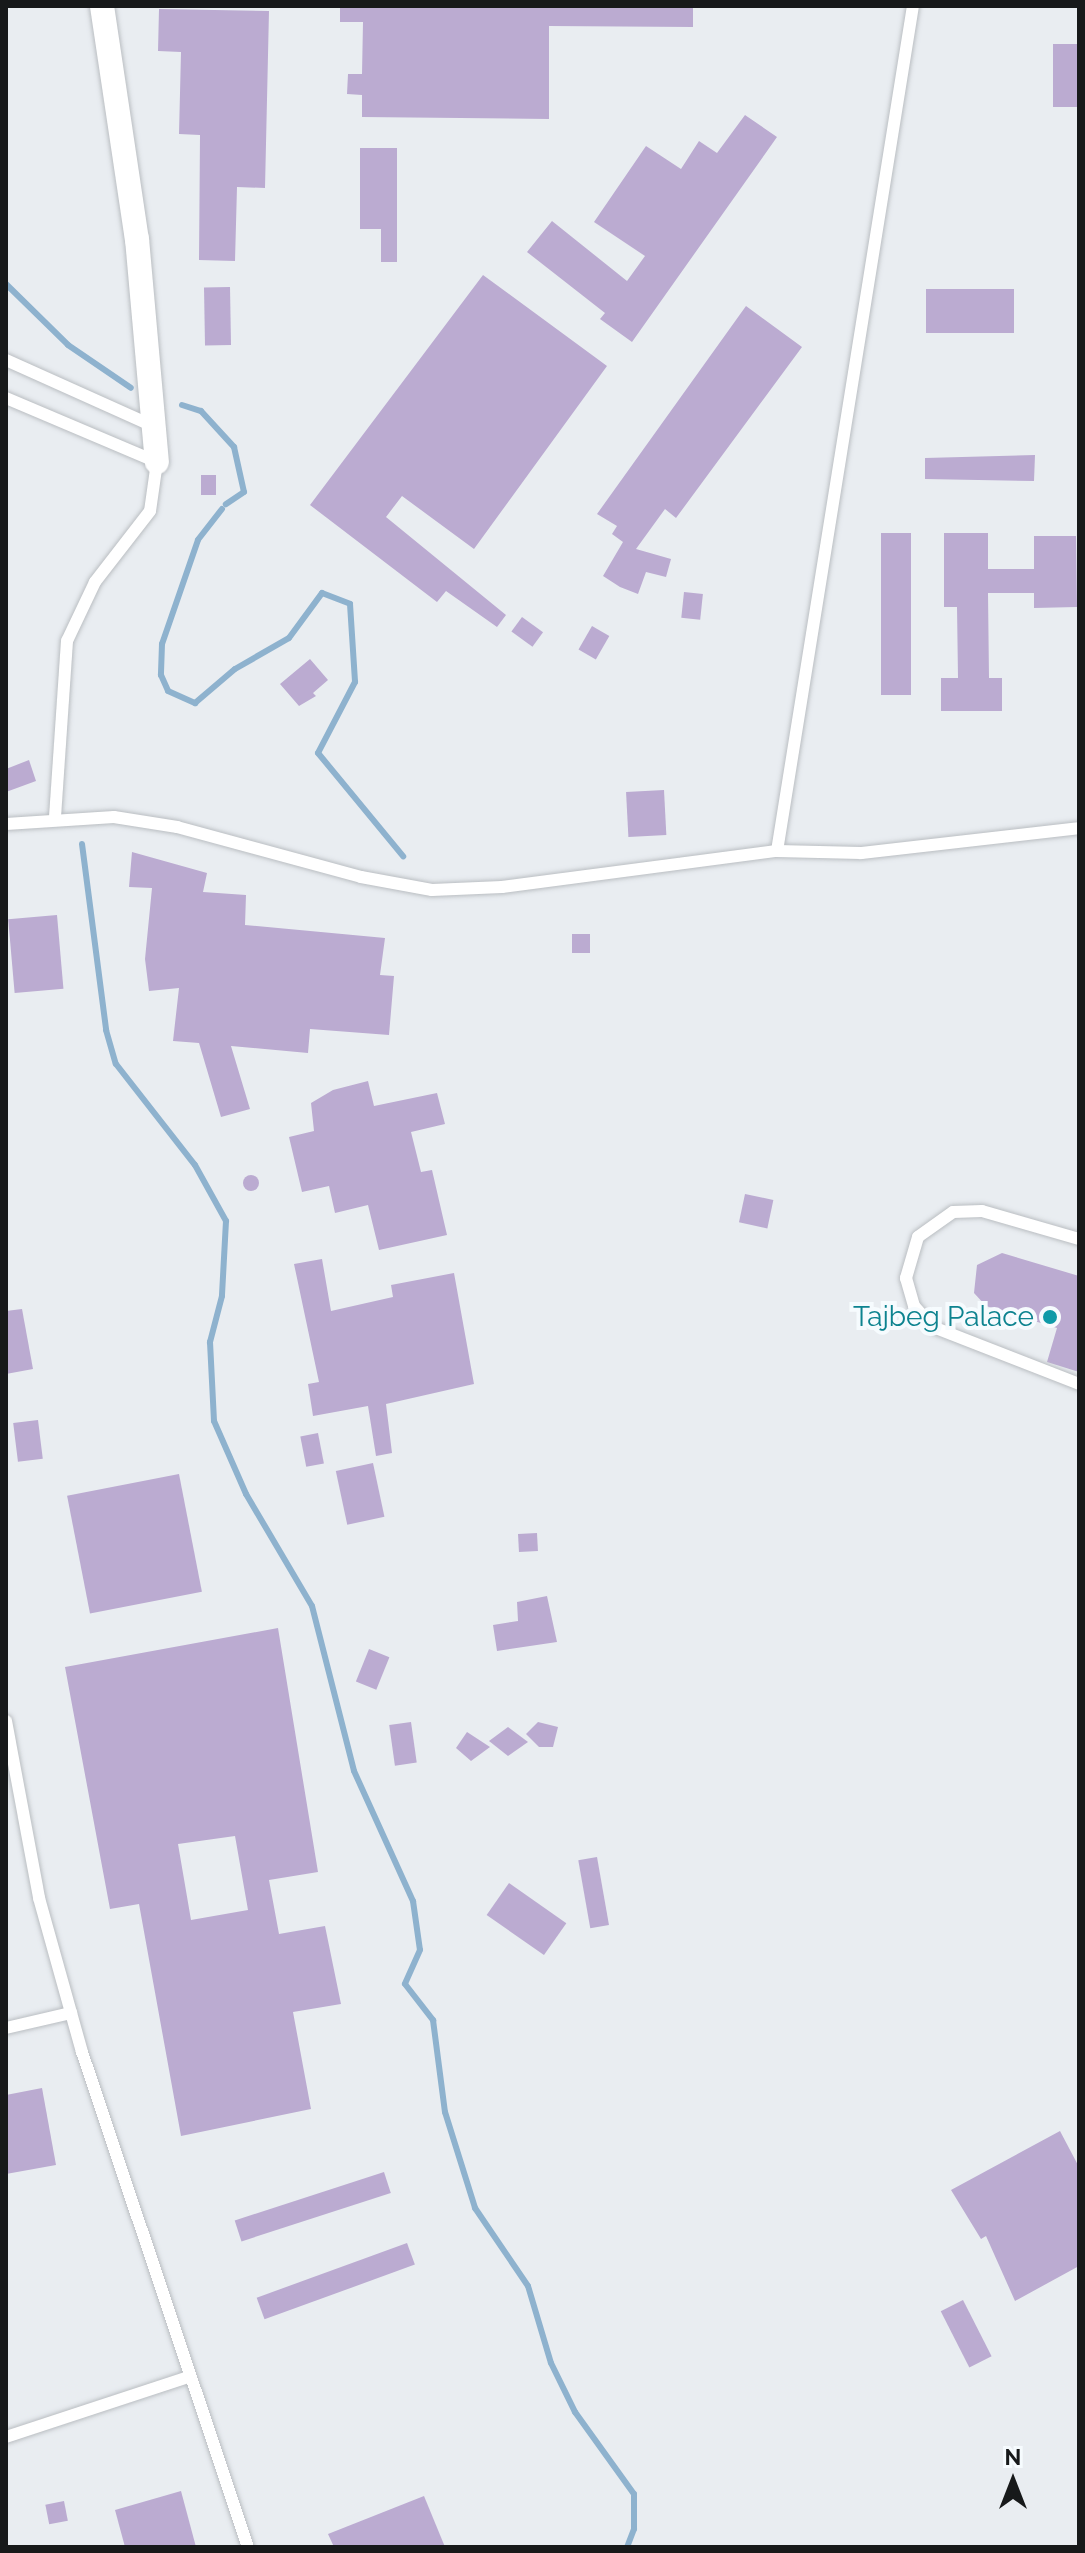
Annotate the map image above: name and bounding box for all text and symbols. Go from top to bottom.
place label: Tajbeg Palace [853,1300,1034,1334]
marker: Tajbeg Palace [1041,1308,1059,1326]
north arrow [973,2441,1053,2521]
text: N [1005,2444,1021,2470]

